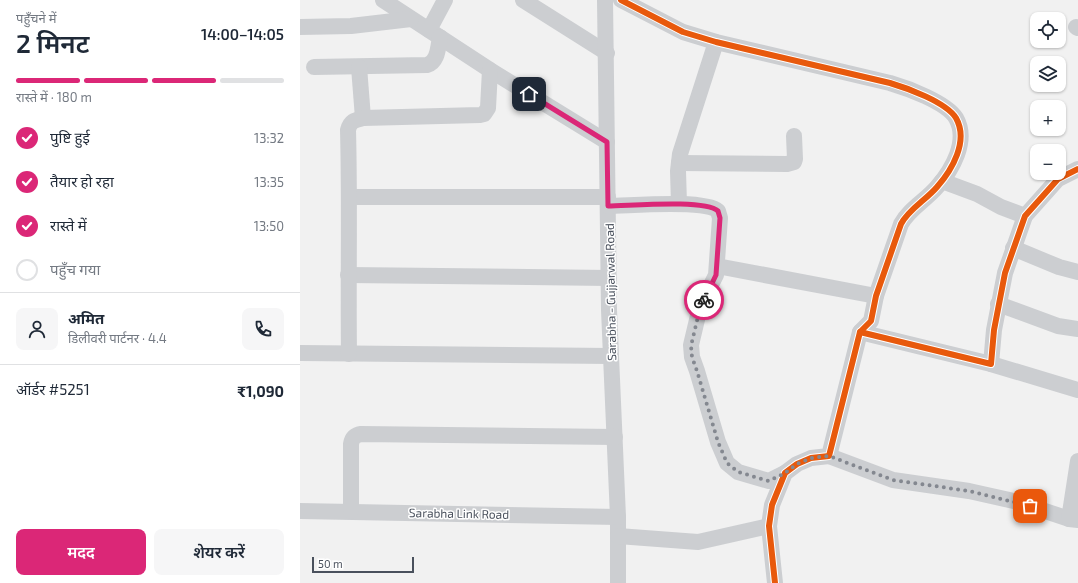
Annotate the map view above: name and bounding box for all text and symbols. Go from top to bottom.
text: पहुँचने में [16,10,56,26]
map controls [1030,12,1066,180]
button: locate [1030,12,1066,48]
text: 14:00–14:05 [201,25,284,43]
text: 2 मिनट [16,27,89,58]
button: layers [1030,56,1066,92]
pin [512,77,546,111]
icon: home [518,83,540,105]
text: रास्ते में · 180 m [16,89,92,105]
button: + [1030,100,1066,136]
icon: check [16,127,38,149]
text: पुष्टि हुई [50,128,90,146]
text: 13:32 [254,130,284,146]
button: − [1030,144,1066,180]
icon: check [16,171,38,193]
text: तैयार हो रहा [50,172,114,190]
text: 13:35 [254,174,284,190]
icon: check [16,215,38,237]
text: रास्ते में [50,216,87,234]
text: 13:50 [254,218,284,234]
street label: Sarabha - Gujjarwal Road [602,223,619,361]
text: पहुँच गया [50,260,100,278]
courier [684,280,724,320]
icon: bike [693,289,715,311]
button: person [16,308,58,350]
button: phone [242,308,284,350]
text: अमित [68,309,104,327]
text: डिलीवरी पार्टनर · 4.4 [68,330,167,346]
text: ऑर्डर #5251 [16,380,90,398]
text: ₹1,090 [237,382,284,400]
pin [1013,489,1047,523]
icon: bag [1019,495,1041,517]
street label: Sarabha Link Road [409,505,509,521]
button: मदद [16,529,146,575]
button: शेयर करें [154,529,284,575]
scale bar [312,555,414,574]
text: 50 m [318,557,343,570]

